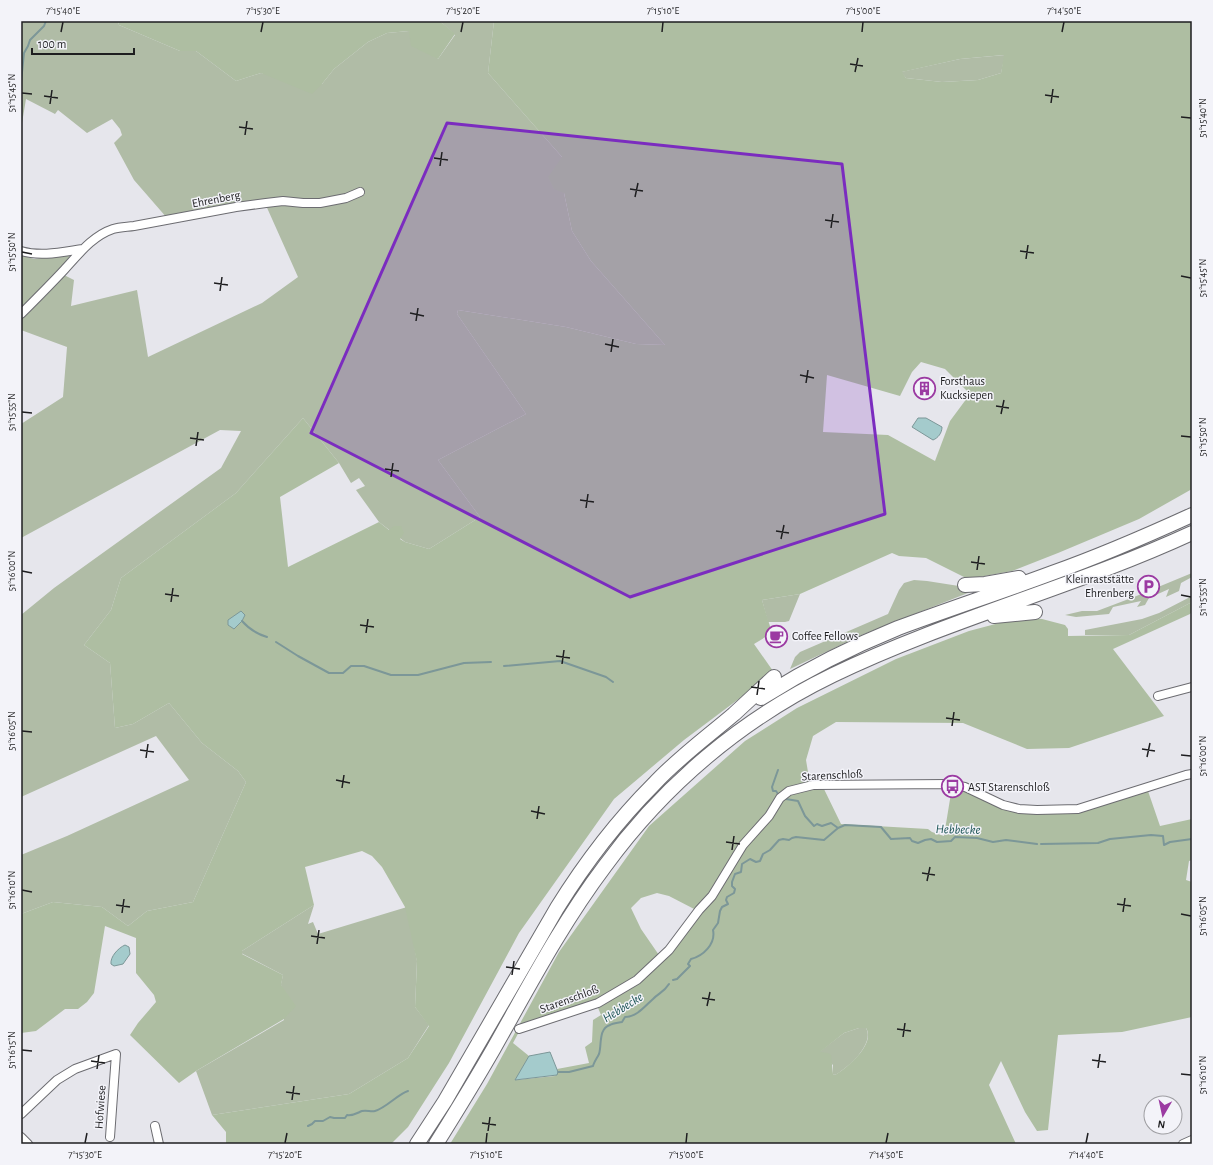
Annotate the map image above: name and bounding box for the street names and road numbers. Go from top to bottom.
street label: Ehrenberg [191,188,241,210]
street label: Starenschloß [801,767,863,783]
street label: Starenschloß [538,983,600,1015]
street label: Hofwiese [92,1085,108,1129]

